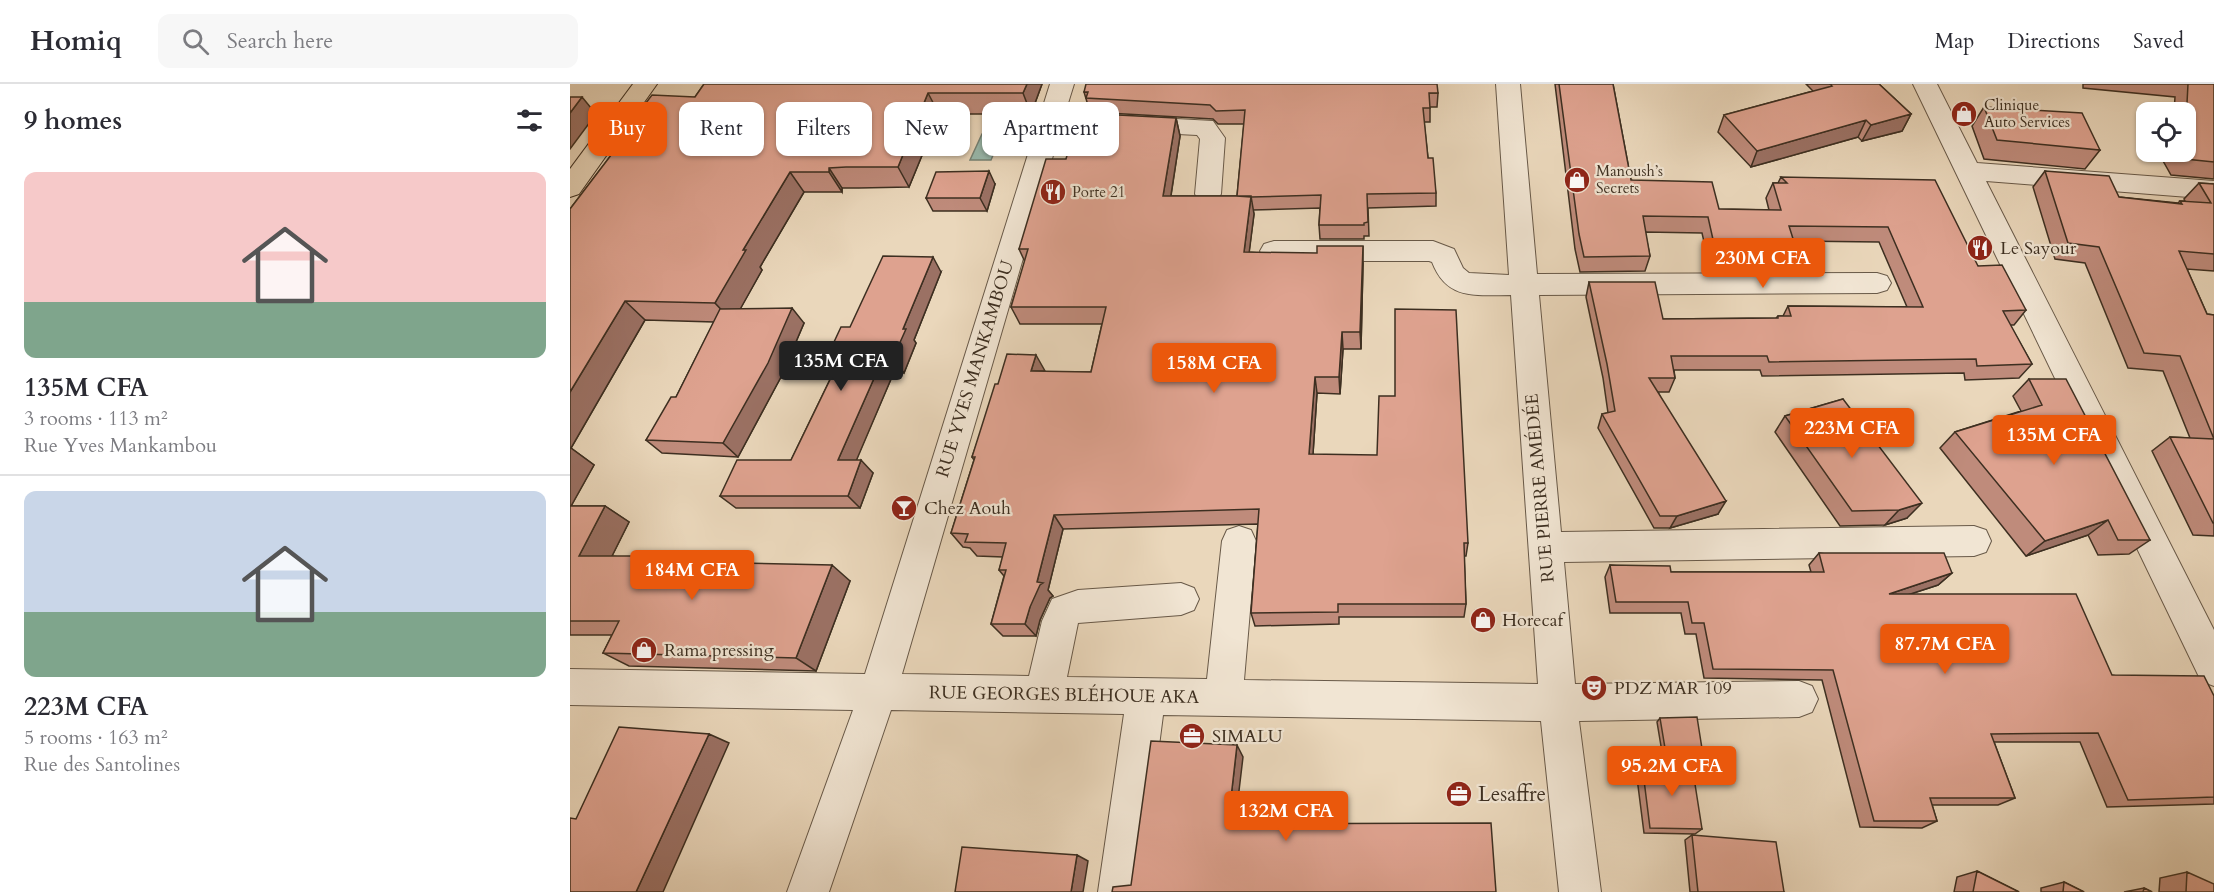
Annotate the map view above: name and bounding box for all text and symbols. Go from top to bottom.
search box [158,14,578,68]
text: Homiq [30,22,122,60]
icon: search [179,25,212,58]
text: Search here [227,26,333,56]
text: Map [1934,27,1974,56]
text: Directions [2007,27,2100,56]
text: Saved [2133,27,2184,56]
place label: Clinique Auto Services [1984,95,2070,132]
shop icon: Clinique Auto Services [1949,99,1979,129]
chip: Buy [588,102,667,156]
chip: Rent [679,102,764,156]
chip: Filters [776,102,872,156]
chip: New [884,102,970,156]
chip: Apartment [982,102,1119,156]
map controls [2136,102,2196,162]
button: locate [2136,102,2196,162]
text: 9 homes [24,103,122,138]
icon: filters [513,104,546,137]
place label: Manoush’s Secrets [1596,161,1663,198]
shop icon: Manoush’s Secrets [1562,165,1592,195]
restaurant icon: Porte 21 [1038,177,1068,207]
place label: Porte 21 [1072,182,1125,202]
icon: home [231,211,339,319]
restaurant icon: Le Sayour [1965,233,1995,263]
place label: Le Sayour [2000,236,2077,261]
pin: 230M CFA [1701,238,1825,289]
text: 230M CFA [1715,244,1811,271]
street label: RUE YVES MANKAMBOU [930,257,1020,480]
pin: 135M CFA [779,341,903,392]
pin: 158M CFA [1152,343,1276,394]
text: 135M CFA [793,347,889,374]
text: 158M CFA [1166,349,1262,376]
text: 135M CFA [24,370,148,405]
street label: RUE PIERRE AMÉDÉE [1519,392,1561,584]
text: 3 rooms · 113 m² [24,405,168,432]
pin: 223M CFA [1790,408,1914,459]
text: 223M CFA [1804,414,1900,441]
pin: 135M CFA [1992,415,2116,466]
text: 135M CFA [2006,421,2102,448]
text: Rue Yves Mankambou [24,432,217,459]
bar icon: Chez Aouh [889,493,919,523]
place label: Chez Aouh [924,496,1011,521]
icon: home [231,530,339,638]
pin: 184M CFA [630,550,754,601]
text: 184M CFA [644,556,740,583]
shop icon: Horecaf [1468,605,1498,635]
place label: Horecaf [1502,608,1567,633]
pin: 87.7M CFA [1876,624,2014,675]
text: 87.7M CFA [1894,630,1996,657]
shop icon: Rama pressing [629,635,659,665]
place label: Rama pressing [664,638,775,663]
theatre icon: PDZ MAR 109 [1579,673,1609,703]
place label: PDZ MAR 109 [1614,676,1732,701]
street label: RUE GEORGES BLÉHOUE AKA [929,680,1199,710]
text: 223M CFA [24,689,148,724]
office icon: SIMALU [1177,721,1207,751]
text: 5 rooms · 163 m² [24,724,168,751]
place label: SIMALU [1212,724,1283,749]
pin: 95.2M CFA [1603,746,1741,797]
text: Rue des Santolines [24,751,180,778]
text: 95.2M CFA [1621,752,1723,779]
office icon: Lesaffre [1444,779,1474,809]
place label: Lesaffre [1478,780,1546,809]
pin: 132M CFA [1224,791,1348,842]
text: 132M CFA [1238,797,1334,824]

